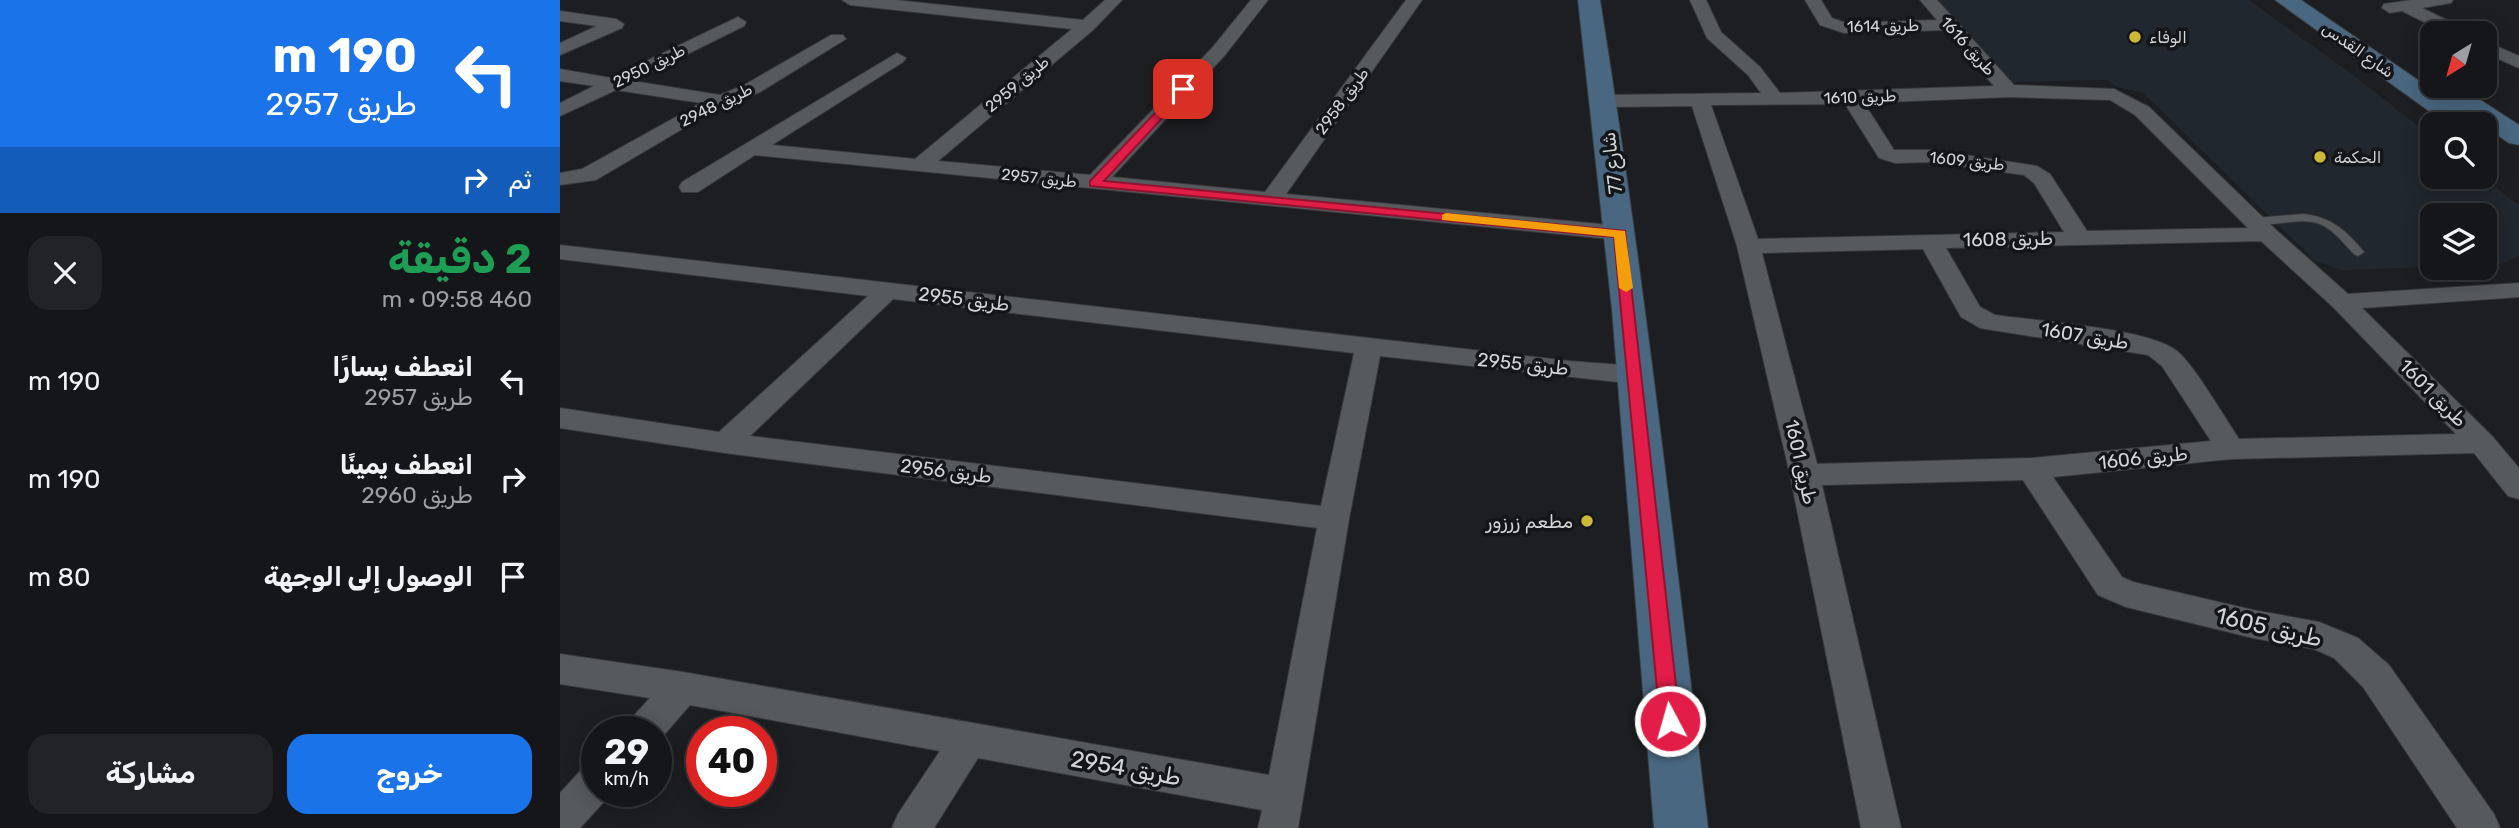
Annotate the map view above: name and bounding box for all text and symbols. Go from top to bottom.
street label: طريق 1616 [1936,13,1999,80]
street label: طريق 1614 [1847,16,1919,37]
street label: شارع القدس [2317,18,2397,83]
north arrow [2420,21,2497,98]
map controls [2420,21,2497,280]
text: 190 m [273,26,417,84]
icon: left [441,28,532,119]
place label: الوفاء [2149,28,2187,48]
marker: الوفاء [2127,29,2143,45]
street label: طريق 2950 [610,40,689,92]
street label: طريق 2959 [981,52,1053,117]
pin [1153,59,1213,119]
street label: طريق 2958 [1311,64,1373,139]
icon: arrive [1164,70,1202,108]
street label: طريق 2948 [677,79,756,132]
text: طريق 2957 [266,85,417,123]
street label: طريق 1610 [1823,86,1897,109]
button: search [2420,112,2497,189]
street label: شارع 77 [1597,131,1629,195]
street label: طريق 1609 [1928,148,2005,175]
place label: الحكمة [2334,148,2381,167]
marker: الحكمة [2312,149,2328,165]
icon: right [456,161,494,199]
text: ثم [508,165,532,196]
street label: طريق 2957 [1000,165,1078,192]
button: layers [2420,203,2497,280]
street label: طريق 1608 [1963,227,2053,251]
text: 2 دقيقة [388,234,532,284]
button: close [28,236,102,310]
street label: طريق 2955 [917,282,1011,316]
text: 460 m · 09:58 [382,285,532,313]
street label: طريق 1607 [2040,318,2130,354]
street label: طريق 2955 [1476,348,1570,380]
text: انعطف يسارًا [332,352,473,383]
street label: طريق 1601 [2394,354,2472,432]
icon: left [494,362,532,400]
text: 190 m [28,366,101,397]
text: طريق 2957 [364,383,473,411]
street label: طريق 1601 [1780,417,1822,507]
street label: طريق 1606 [2097,442,2189,474]
text: انعطف يمينًا [340,450,473,481]
street label: طريق 2956 [899,454,993,488]
icon: right [494,460,532,498]
text: 190 m [28,464,101,495]
text: طريق 2960 [361,481,473,509]
place label: مطعم زرزور [1485,510,1573,534]
marker: مطعم زرزور [1579,513,1595,529]
icon: arrive [494,558,532,596]
text: 80 m [28,562,91,593]
text: الوصول إلى الوجهة [264,562,473,593]
street label: طريق 1605 [2213,601,2325,653]
position arrow [1633,684,1707,758]
speed limit sign: 40 [686,716,777,807]
text: 29 [604,731,649,773]
button: مشاركة [28,734,273,814]
button: خروج [287,734,532,814]
street label: طريق 2954 [1069,745,1183,791]
text: km/h [604,768,649,790]

